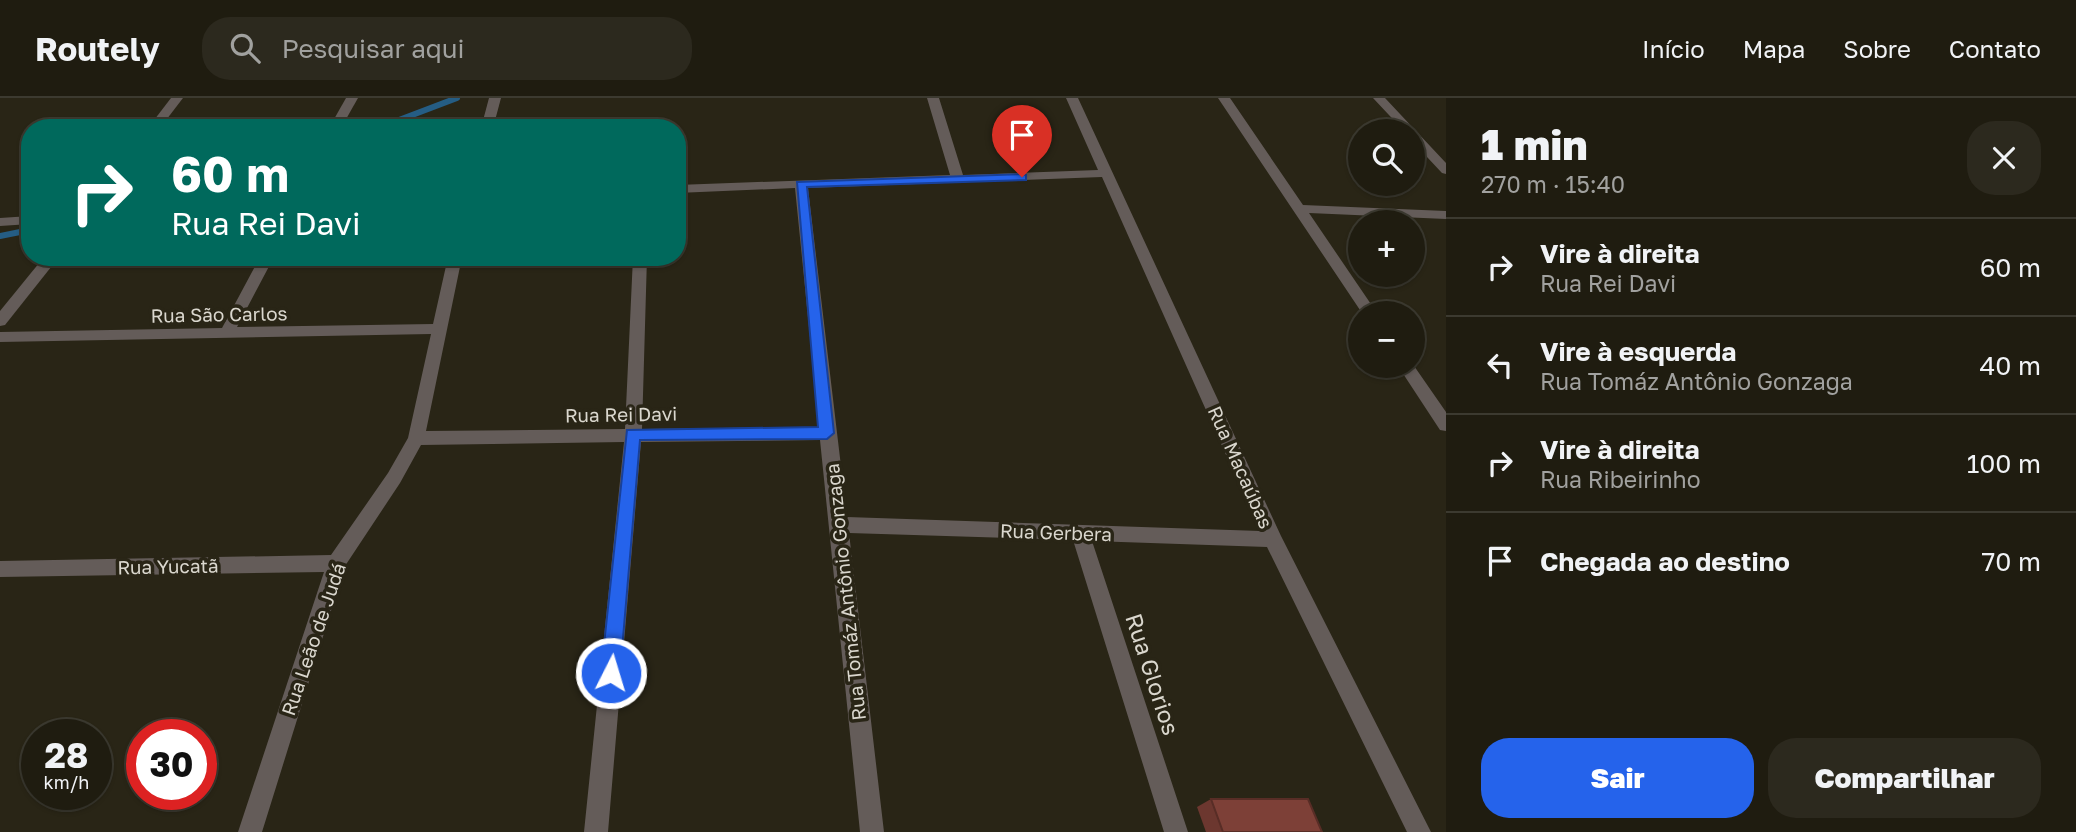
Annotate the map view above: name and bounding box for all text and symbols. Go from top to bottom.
search box [202,17,692,80]
text: Routely [35,29,160,68]
icon: search [226,29,264,67]
text: Pesquisar aqui [282,33,465,64]
text: Início [1642,34,1705,63]
text: Mapa [1743,34,1805,63]
text: Sobre [1843,34,1911,63]
text: Contato [1949,34,2041,63]
pin [992,105,1052,177]
icon: arrive [1003,116,1041,154]
map controls [1348,119,1425,378]
button: search [1348,119,1425,196]
text: 1 min [1481,119,1588,169]
button: close [1967,121,2041,195]
text: 60 m [171,144,289,203]
icon: right [56,147,147,238]
text: 270 m · 15:40 [1481,170,1625,198]
text: Rua Rei Davi [171,204,360,242]
button: + [1348,210,1425,287]
text: Vire à direita [1540,238,1700,269]
icon: right [1481,248,1519,286]
text: 60 m [1980,252,2041,283]
text: Rua Rei Davi [1540,269,1676,297]
street label: Rua São Carlos [150,301,288,327]
button: − [1348,301,1425,378]
text: Vire à esquerda [1540,336,1736,367]
icon: left [1481,346,1519,384]
text: 40 m [1980,350,2041,381]
text: Rua Tomáz Antônio Gonzaga [1540,367,1853,395]
street label: Rua Rei Davi [565,402,677,426]
street label: Rua Macaúbas [1204,402,1278,532]
text: Vire à direita [1540,434,1700,465]
icon: right [1481,444,1519,482]
text: 100 m [1967,448,2041,479]
street label: Rua Tomáz Antônio Gonzaga [820,462,870,722]
text: Rua Ribeirinho [1540,465,1701,493]
street label: Rua Gerbera [1000,519,1112,545]
icon: arrive [1481,542,1519,580]
text: Chegada ao destino [1540,546,1790,577]
text: 70 m [1982,546,2041,577]
street label: Rua Yucatã [117,554,219,578]
street label: Rua Leão de Judá [276,560,350,718]
street label: Rua Glorios [1120,610,1186,738]
position arrow [574,636,648,710]
speed limit sign: 30 [126,719,217,810]
text: 28 [45,734,88,776]
button: Sair [1481,738,1754,818]
button: Compartilhar [1768,738,2041,818]
text: km/h [44,771,89,793]

